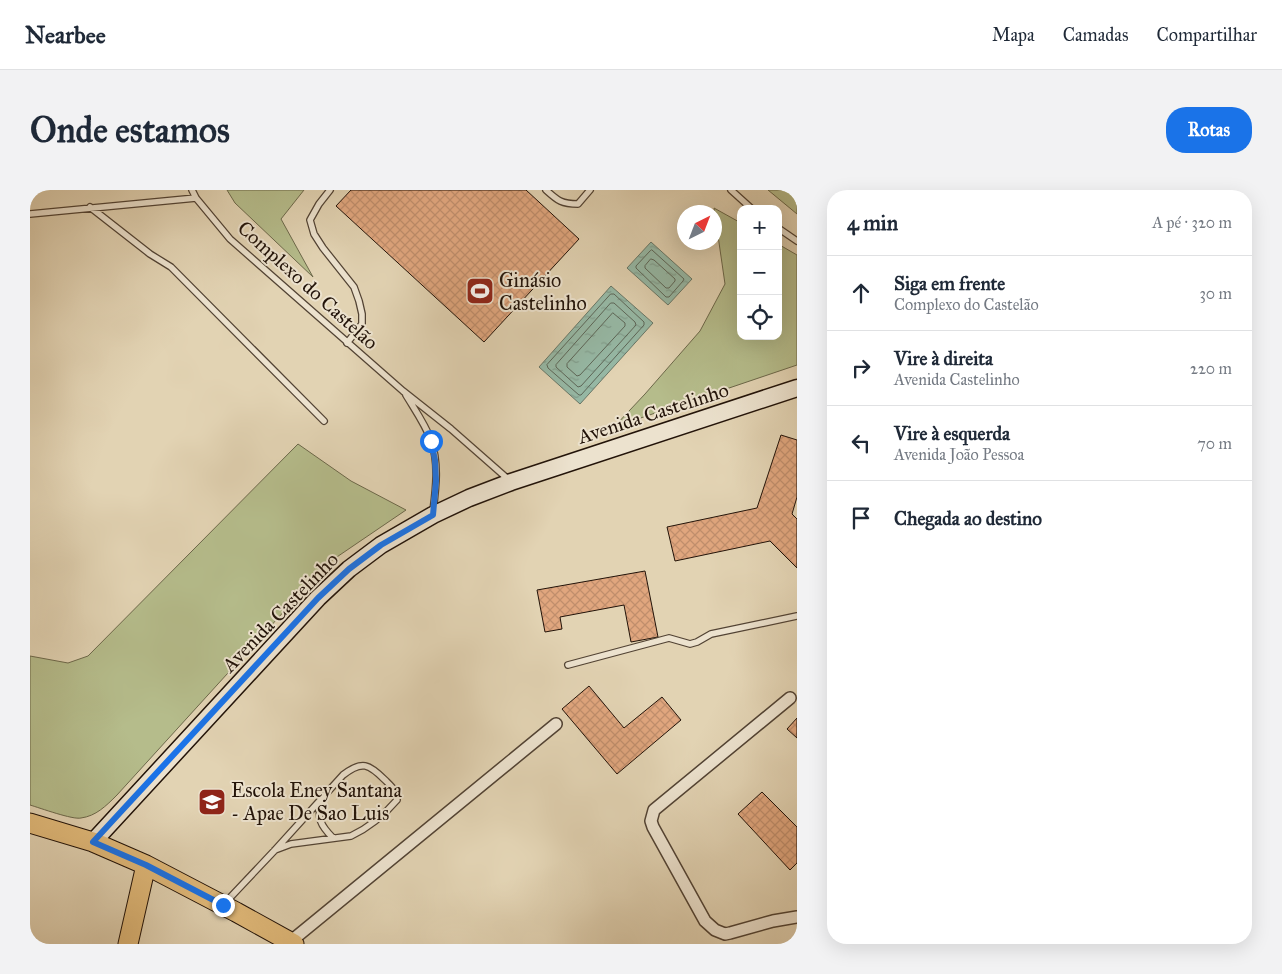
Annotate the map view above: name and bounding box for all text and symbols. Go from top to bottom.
text: Nearbee [25,20,106,50]
text: Mapa [992,24,1035,46]
text: Camadas [1063,24,1129,46]
text: Compartilhar [1157,24,1257,46]
button: Rotas [1166,107,1252,153]
text: Onde estamos [30,109,230,152]
north arrow [677,205,722,250]
map controls [737,205,782,340]
button: + [737,205,782,250]
text: 4 min [847,210,898,236]
text: A pé · 320 m [1152,213,1232,232]
street label: Complexo do Castelão [233,216,383,354]
button: − [737,250,782,295]
place label: Ginásio Castelinho [499,268,587,315]
text: Siga em frente [894,272,1005,295]
sports icon: Ginásio Castelinho [465,276,495,306]
icon: ahead [847,279,875,307]
text: 30 m [1199,284,1232,303]
button: locate [737,295,782,340]
text: Complexo do Castelão [894,295,1039,314]
text: Vire à direita [894,347,993,370]
icon: right [847,354,875,382]
text: 220 m [1190,359,1232,378]
text: Avenida Castelinho [894,370,1020,389]
street label: Avenida Castelinho [574,377,731,449]
text: Vire à esquerda [894,422,1010,445]
icon: left [847,429,875,457]
route start [420,430,443,453]
text: 70 m [1197,434,1232,453]
text: Avenida João Pessoa [894,445,1024,464]
icon: arrive [847,504,875,532]
text: Chegada ao destino [894,507,1042,530]
street label: Avenida Castelinho [216,547,343,678]
place label: Escola Eney Santana - Apae De Sao Luis [231,778,402,825]
school or university icon: Escola Eney Santana - Apae De Sao Luis [197,787,227,817]
route end [212,894,235,917]

